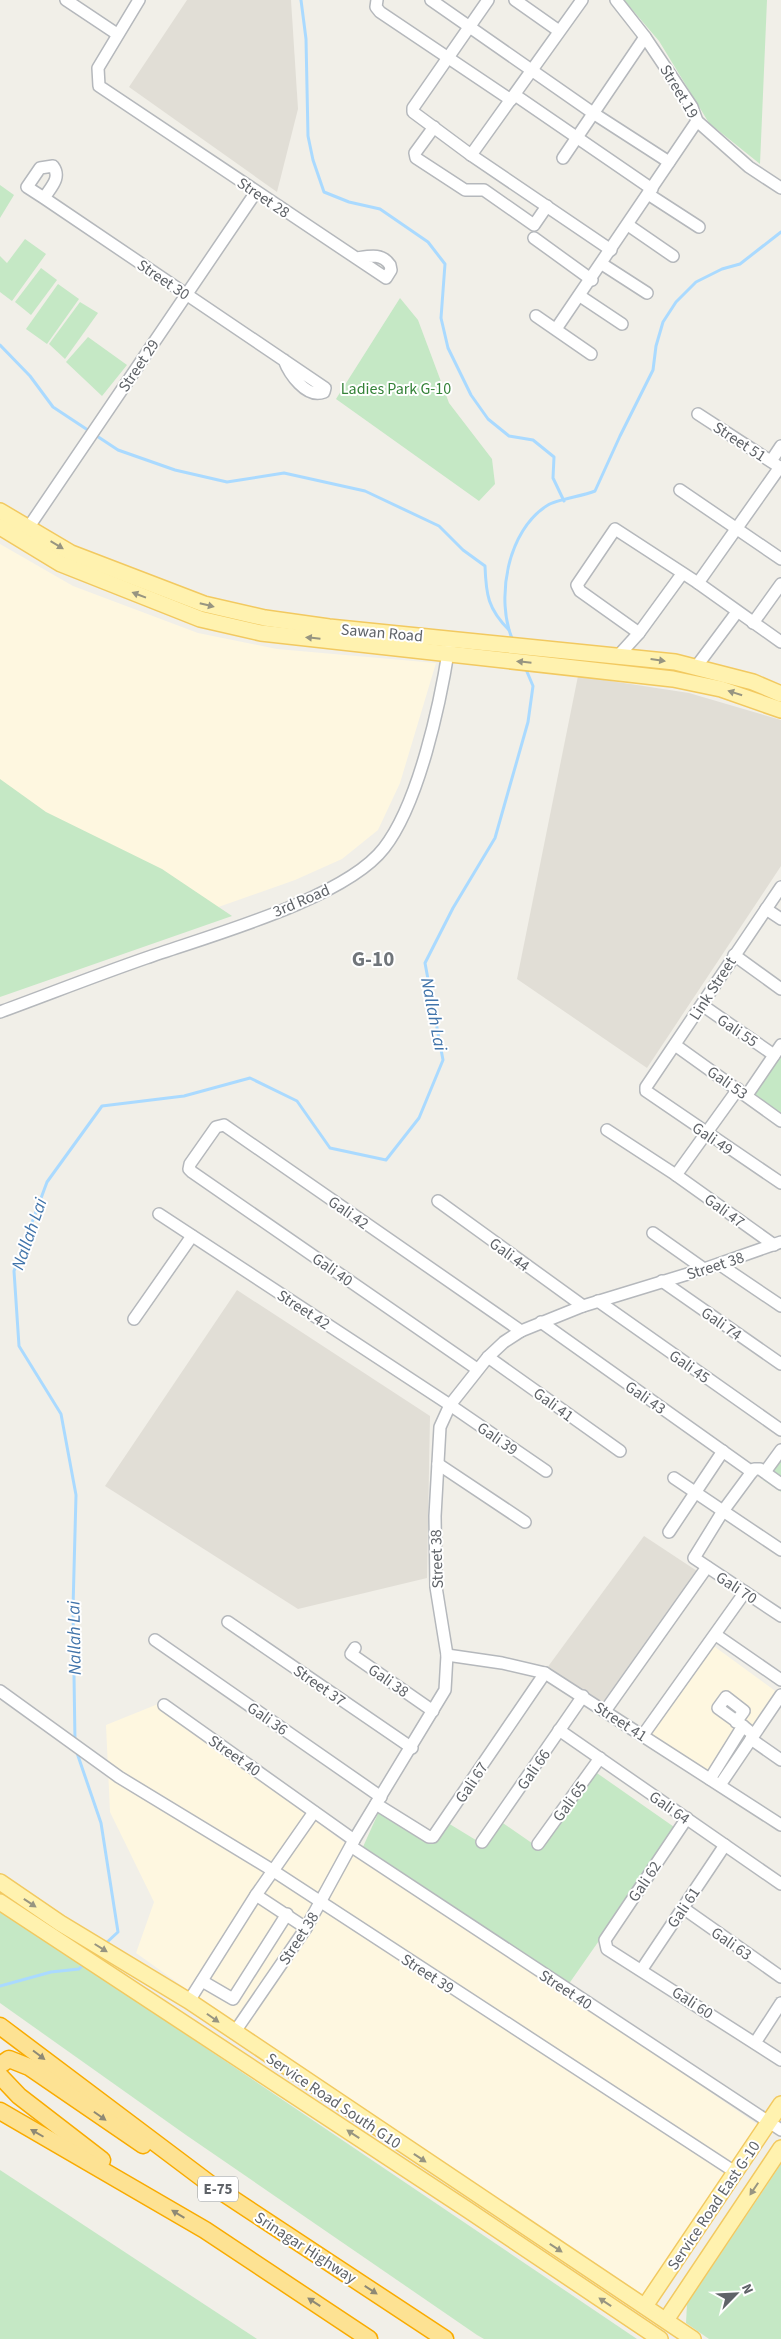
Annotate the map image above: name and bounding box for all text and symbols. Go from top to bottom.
street label: Street 19 [654,60,704,123]
street label: Street 28 [233,172,294,224]
street label: Street 30 [133,254,194,306]
street label: Street 29 [113,335,165,396]
park label: Ladies Park G-10 [341,378,451,400]
street label: Street 51 [709,416,770,467]
one-way arrow [50,540,63,549]
one-way arrow [131,591,146,599]
one-way arrow [200,601,215,609]
street label: Sawan Road [340,618,424,648]
one-way arrow [304,634,320,642]
one-way arrow [650,656,666,664]
one-way arrow [516,658,532,666]
one-way arrow [727,689,742,697]
street label: 3rd Road [270,879,333,923]
district label: G-10 [352,944,394,974]
street label: Link Street [684,952,742,1025]
water label: Nallah Lai [414,975,453,1054]
street label: Gali 55 [713,1009,762,1053]
street label: Gali 53 [703,1061,752,1105]
street label: Gali 49 [688,1117,737,1161]
street label: Gali 47 [700,1189,749,1233]
street label: Gali 42 [324,1191,373,1235]
water label: Nallah Lai [6,1194,54,1273]
street label: Gali 44 [485,1233,534,1277]
street label: Street 38 [684,1246,747,1286]
street label: Gali 40 [308,1248,357,1292]
street label: Street 42 [273,1284,334,1335]
street label: Gali 74 [697,1302,746,1346]
street label: Gali 45 [665,1345,714,1389]
street label: Gali 43 [621,1376,670,1420]
street label: Gali 41 [529,1383,578,1427]
street label: Gali 39 [473,1417,522,1461]
street label: Street 38 [425,1529,449,1589]
street label: Gali 70 [712,1566,761,1609]
water label: Nallah Lai [61,1600,88,1675]
street label: Gali 38 [364,1659,413,1703]
street label: Street 37 [289,1660,350,1712]
street label: Street 41 [590,1696,651,1747]
street label: Gali 36 [243,1697,292,1741]
street label: Street 40 [204,1730,265,1782]
street label: Gali 66 [512,1745,556,1794]
street label: Gali 67 [450,1758,494,1807]
street label: Gali 65 [548,1777,592,1826]
street label: Gali 64 [645,1786,694,1830]
street label: Gali 62 [623,1857,667,1906]
street label: Gali 61 [662,1883,706,1932]
one-way arrow [23,1898,37,1908]
street label: Street 38 [273,1908,324,1969]
street label: Gali 63 [707,1922,756,1966]
one-way arrow [94,1944,107,1953]
street label: Street 39 [397,1948,458,1999]
street label: Street 40 [535,1964,596,2015]
street label: Gali 60 [668,1981,717,2024]
one-way arrow [206,2013,220,2023]
street label: Service Road South G10 [262,2047,405,2154]
one-way arrow [32,2050,46,2060]
one-way arrow [93,2111,107,2121]
one-way arrow [31,2128,44,2137]
one-way arrow [346,2129,360,2139]
street label: Service Road East G-10 [662,2136,765,2275]
one-way arrow [413,2153,427,2163]
road number: E-75 [198,2176,238,2202]
one-way arrow [749,2182,759,2195]
street label: Srinagar Highway [250,2207,361,2289]
one-way arrow [171,2210,184,2219]
one-way arrow [549,2243,562,2252]
north arrow [711,2269,761,2319]
text: N [736,2281,758,2297]
one-way arrow [365,2285,378,2295]
one-way arrow [598,2297,611,2307]
one-way arrow [307,2298,321,2307]

